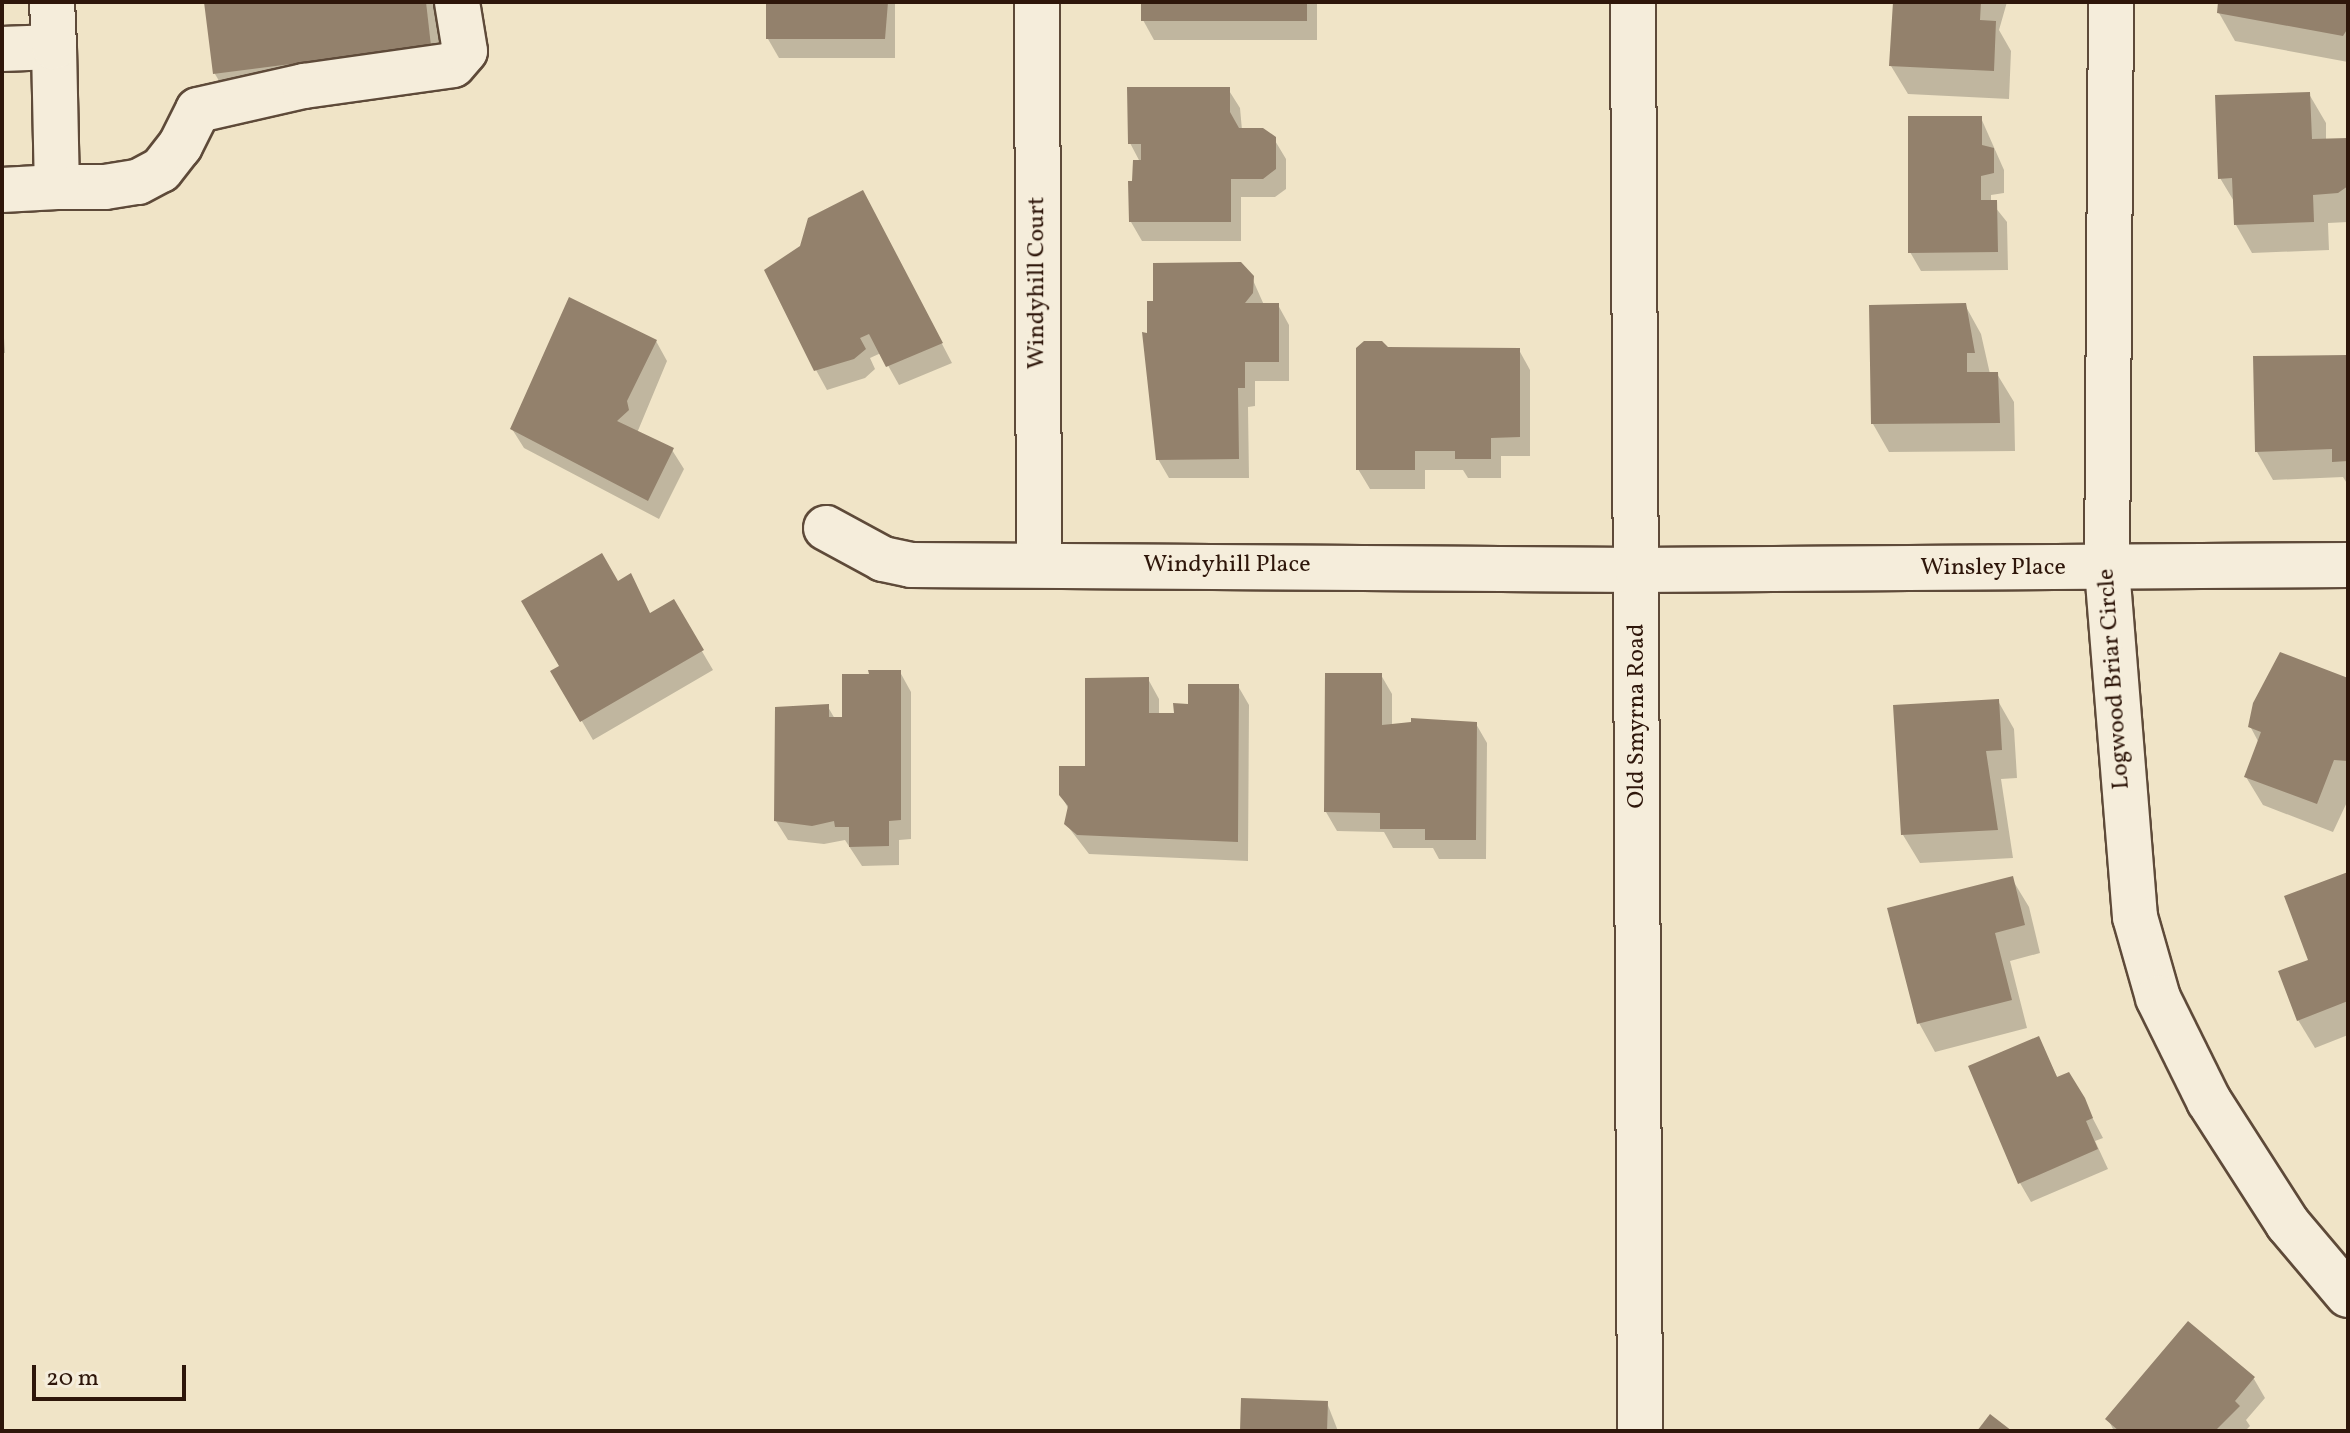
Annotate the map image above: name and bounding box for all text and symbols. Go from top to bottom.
street label: Windyhill Court [1024,197,1052,369]
street label: Windyhill Place [1143,552,1311,580]
street label: Winsley Place [1920,555,2066,583]
street label: Logwood Briar Circle [2093,568,2137,790]
street label: Old Smyrna Road [1624,624,1652,808]
scale bar [36,1349,190,1399]
text: 20 m [46,1362,99,1396]

